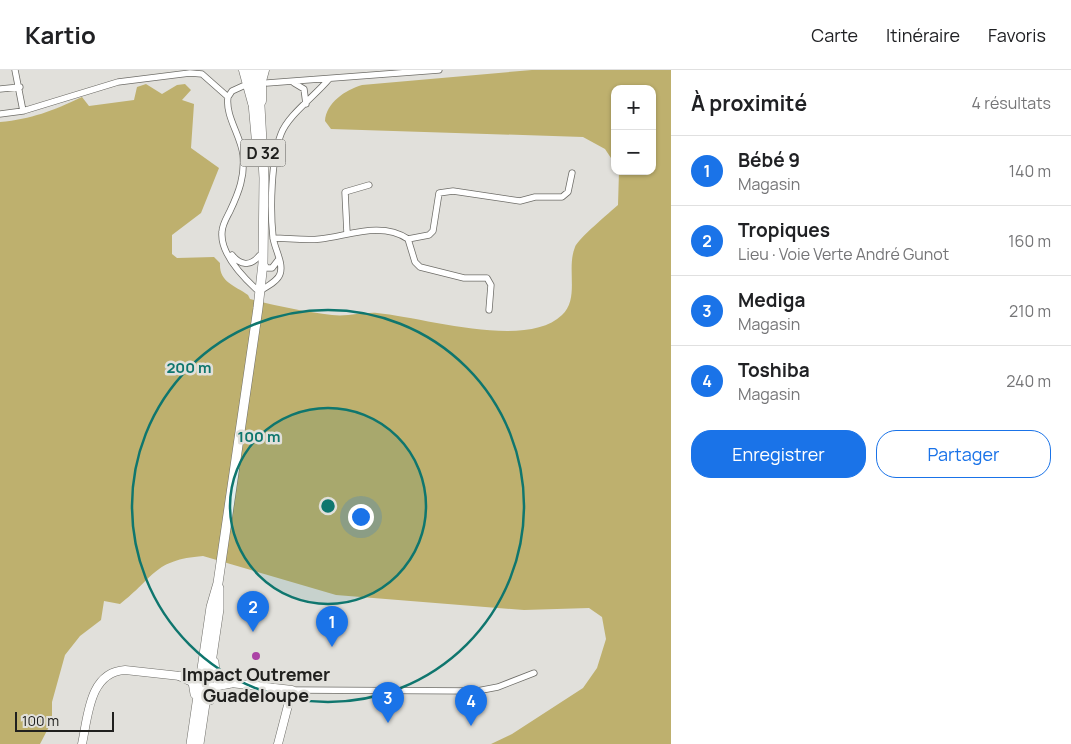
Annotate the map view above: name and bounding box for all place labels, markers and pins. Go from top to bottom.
centre of rings [319,497,337,515]
pin: 2 [237,591,269,632]
pin: 1 [316,606,348,647]
marker: Impact Outremer Guadeloupe [250,650,262,662]
place label: Impact Outremer Guadeloupe [182,662,330,707]
pin: 3 [372,682,404,723]
pin: 4 [455,685,487,726]

